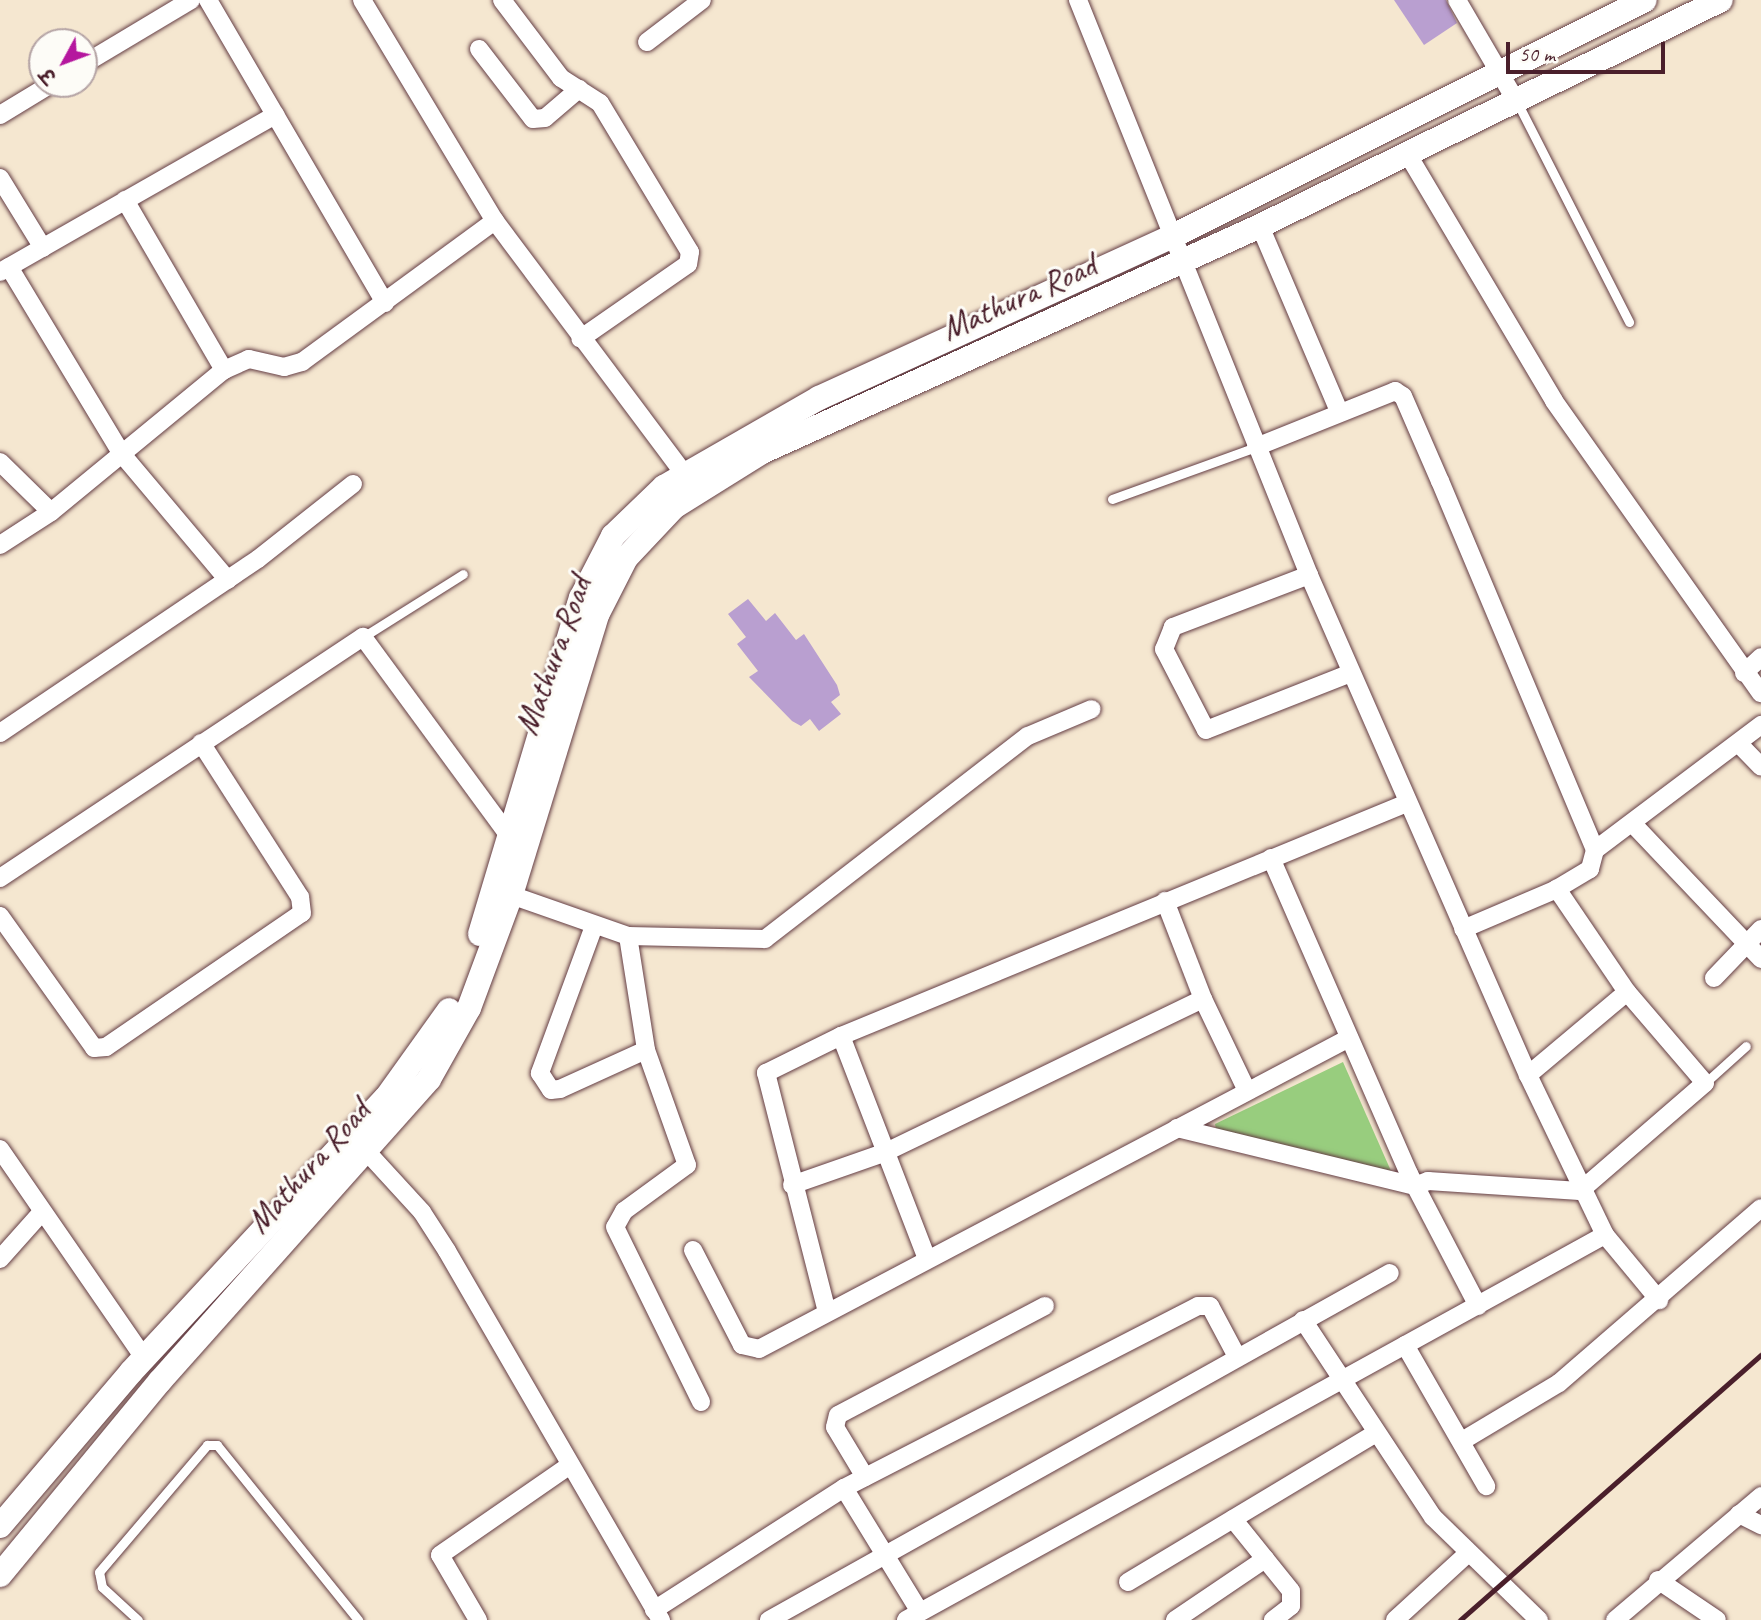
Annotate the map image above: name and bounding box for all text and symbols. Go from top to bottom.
north arrow [28,28,98,98]
scale bar [1509,28,1668,72]
text: 50 m [1519,41,1555,67]
text: उ [35,63,62,88]
street label: Mathura Road [936,246,1102,350]
street label: Mathura Road [507,572,601,740]
street label: Mathura Road [239,1092,379,1242]

